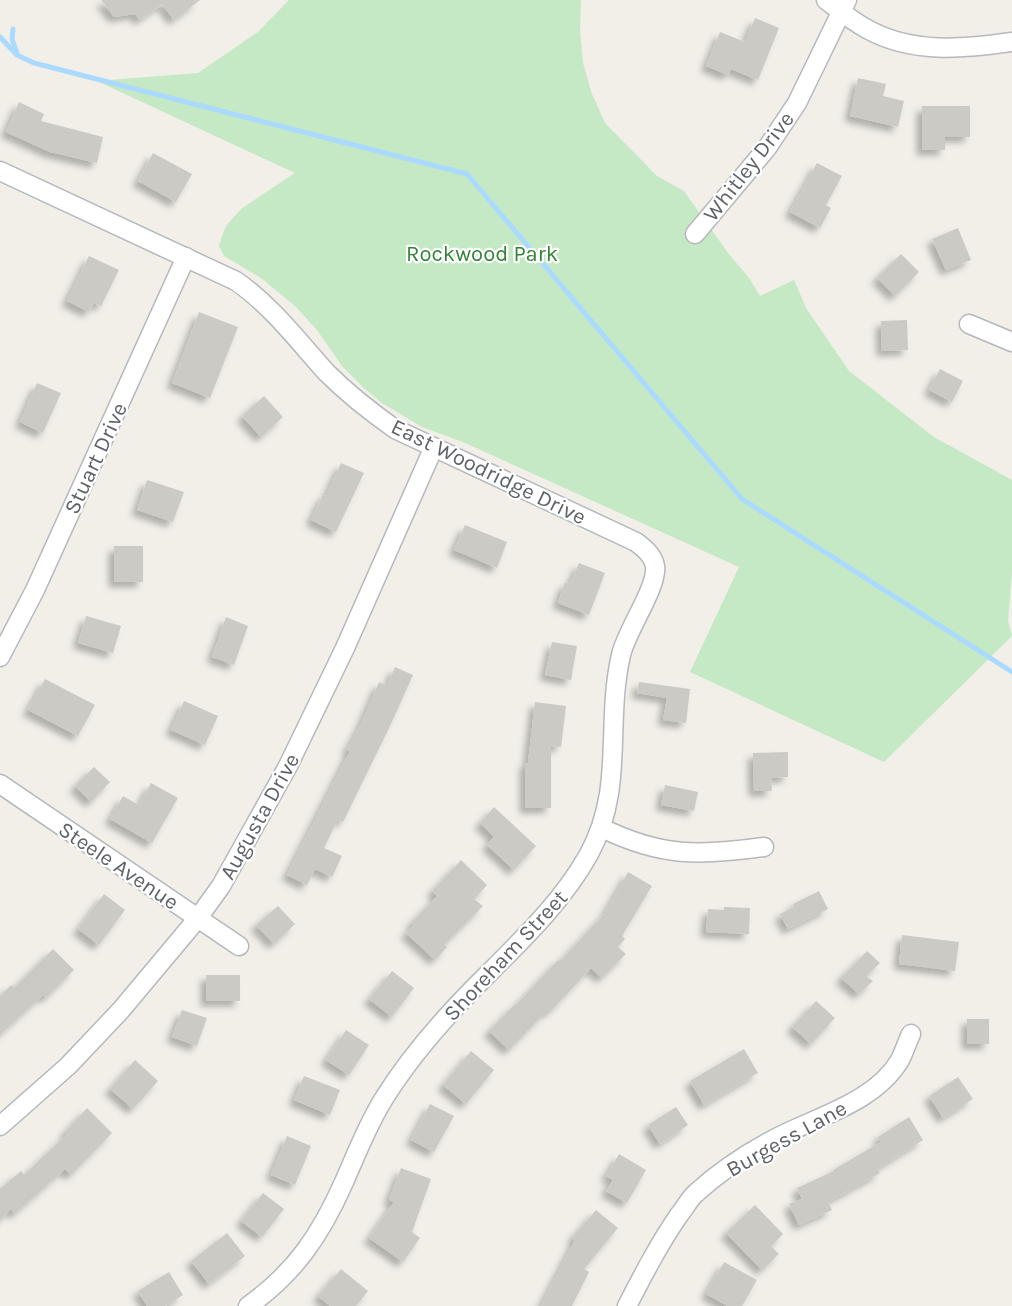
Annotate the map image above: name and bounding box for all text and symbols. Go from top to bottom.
street label: Whitley Drive [698,107,800,227]
park label: Rockwood Park [406,241,558,267]
street label: Stuart Drive [59,399,133,518]
street label: East Woodridge Drive [387,413,590,530]
street label: Augusta Drive [215,749,305,884]
street label: Steele Avenue [53,816,183,916]
street label: Shoreham Street [438,885,573,1027]
street label: Burgess Lane [722,1095,851,1183]

